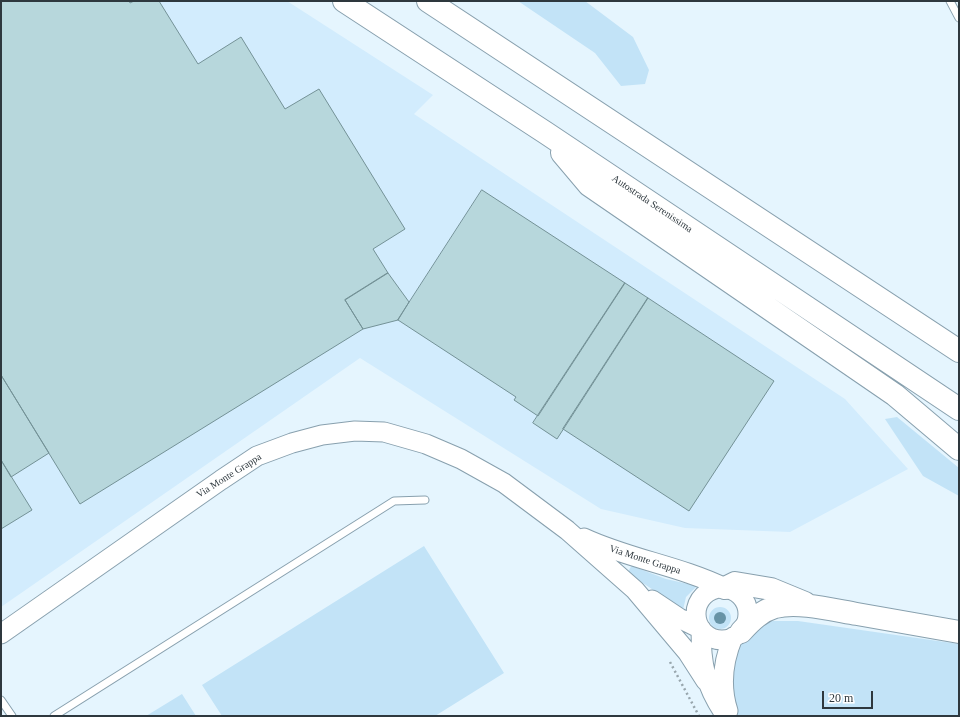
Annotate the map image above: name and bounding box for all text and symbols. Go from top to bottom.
street label: Autostrada Serenissima [609,173,695,235]
street label: Via Monte Grappa [194,451,264,501]
street label: Via Monte Grappa [608,543,682,577]
scale bar [824,683,875,709]
text: 20 m [829,691,853,705]

